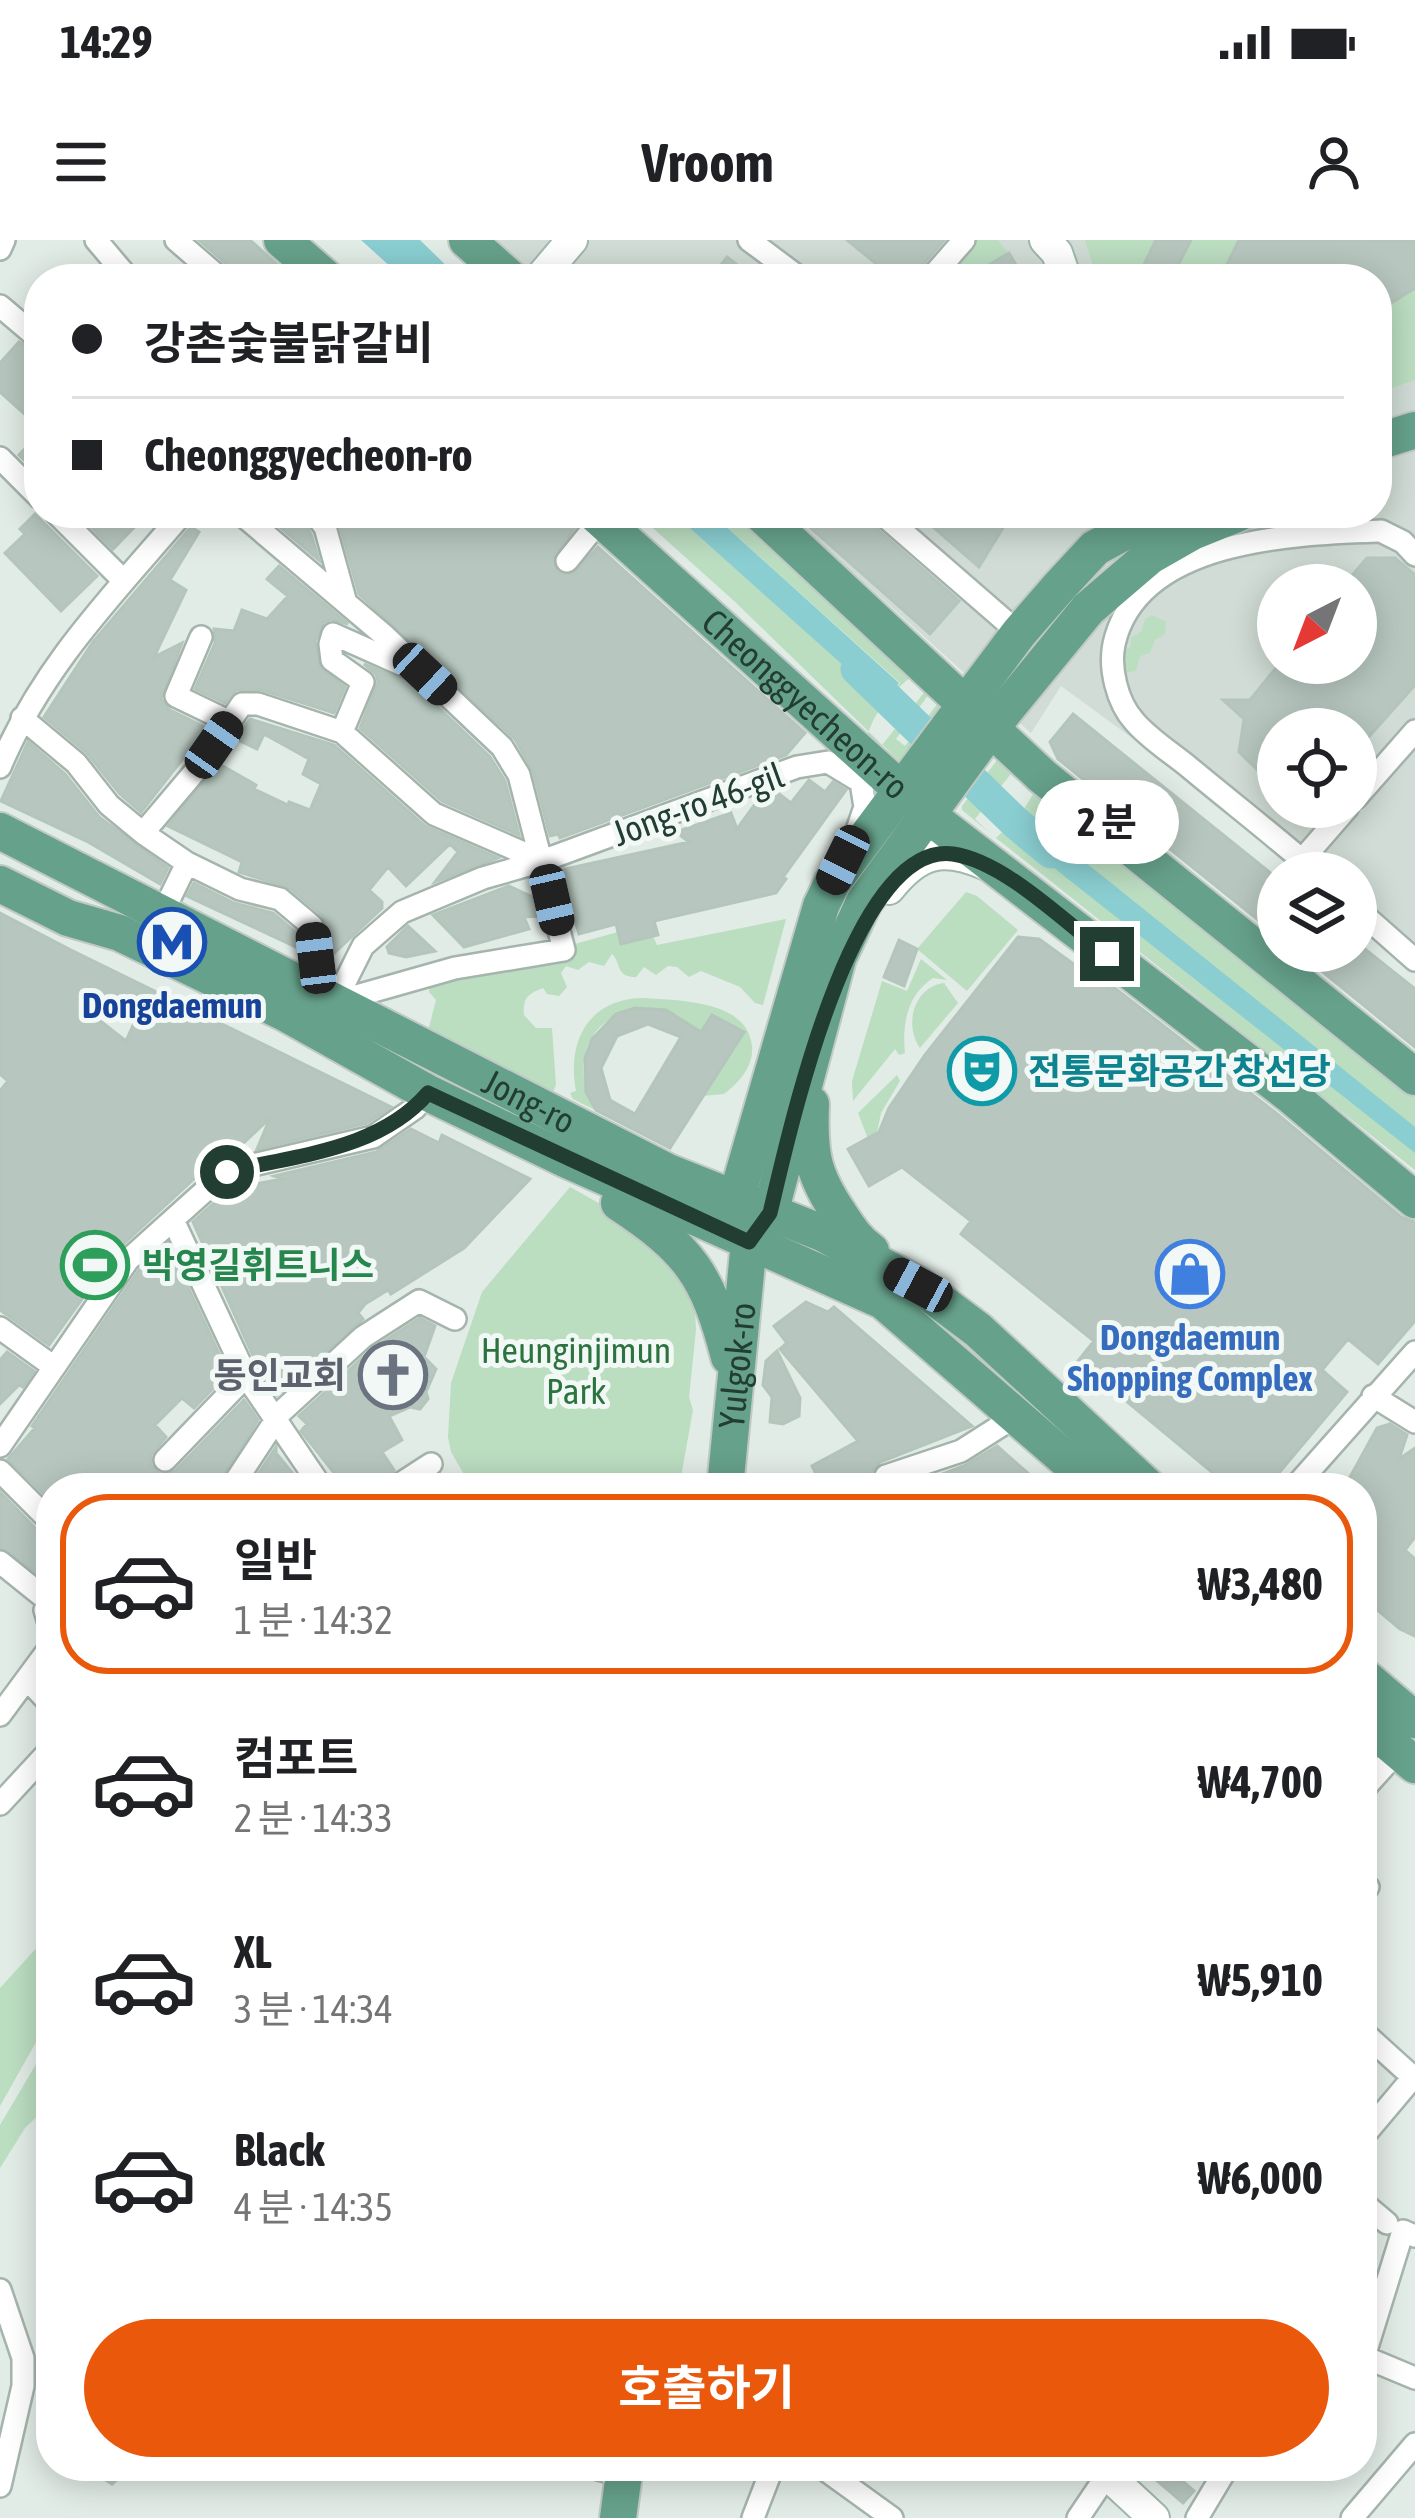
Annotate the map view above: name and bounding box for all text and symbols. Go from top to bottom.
text: 14:29 [60,16,153,68]
icon: menu [48,129,114,195]
icon: person [1301,129,1367,195]
text: Vroom [641,132,774,193]
text: 강촌숯불닭갈비 [144,317,434,369]
text: Cheonggyecheon-ro [144,429,473,481]
north arrow [1257,564,1377,684]
map controls [1257,564,1377,972]
street label: Cheonggyecheon-ro [694,600,917,807]
car [386,636,464,712]
car [179,705,249,785]
button: locate [1257,708,1377,828]
street label: Jong-ro 46-gil [607,754,790,854]
callout: 2 분 [1035,780,1179,864]
text: 2 분 [1077,800,1137,844]
car [811,820,875,900]
button: layers [1257,852,1377,972]
car [526,861,578,939]
metro station icon: Dongdaemun [137,907,207,977]
car [294,920,338,996]
route end [1080,927,1134,981]
place label: Dongdaemun [82,984,262,1026]
theatre icon: 전통문화공간 창선당 [947,1036,1017,1106]
place label: 전통문화공간 창선당 [1028,1050,1331,1092]
street label: Jong-ro [476,1060,582,1142]
route start [200,1145,254,1199]
sports icon: 박영길휘트니스 [60,1230,130,1300]
shop icon: Dongdaemun Shopping Complex [1155,1239,1225,1309]
place label: 박영길휘트니스 [142,1244,374,1286]
car [878,1252,958,1318]
street label: Yulgok-ro [710,1301,764,1431]
place label: Dongdaemun Shopping Complex [1067,1316,1313,1399]
park label: Heunginjimun Park [481,1329,671,1412]
church icon: 동인교회 [358,1340,428,1410]
place label: 동인교회 [214,1354,346,1396]
icon: car [90,1530,198,1638]
text: 일반 [234,1534,317,1586]
text: ₩3,480 [1198,1558,1323,1610]
text: 1 분 · 14:32 [234,1598,393,1642]
icon: car [90,1728,198,1836]
text: 컴포트 [234,1732,358,1784]
text: ₩4,700 [1198,1756,1323,1808]
text: 2 분 · 14:33 [234,1796,393,1840]
icon: car [90,1926,198,2034]
text: XL [234,1926,272,1978]
text: ₩5,910 [1198,1954,1323,2006]
text: 3 분 · 14:34 [234,1987,393,2031]
icon: car [90,2124,198,2232]
text: Black [234,2124,325,2176]
text: ₩6,000 [1198,2152,1323,2204]
text: 4 분 · 14:35 [234,2185,393,2229]
button: 호출하기 [84,2319,1329,2457]

